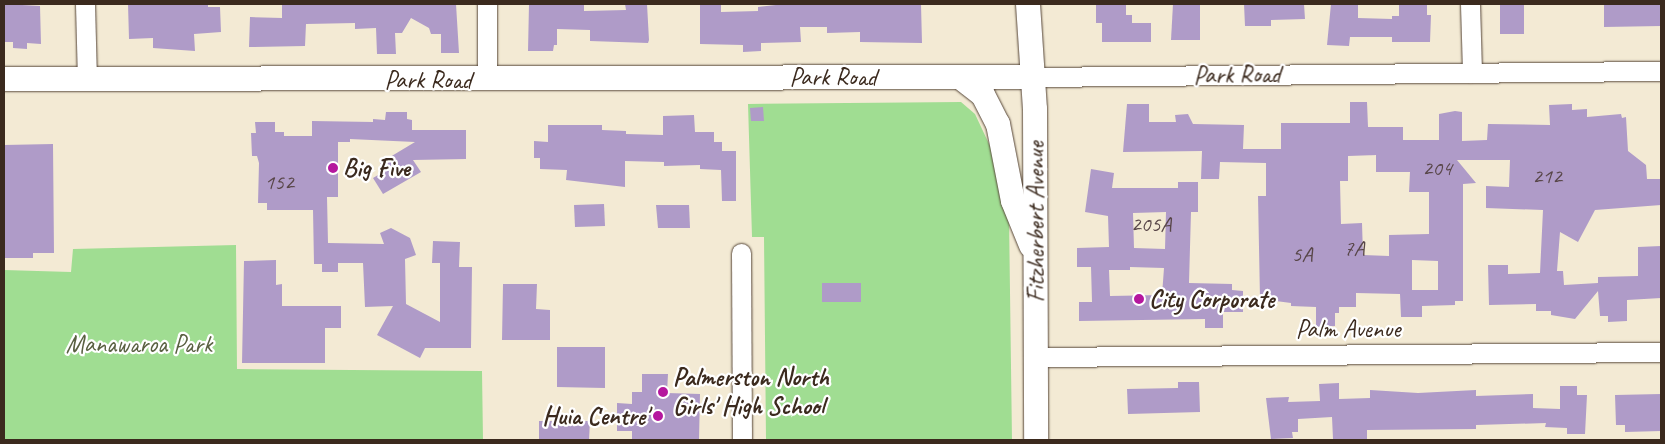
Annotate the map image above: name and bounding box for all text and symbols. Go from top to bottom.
street label: Park Road [1193,59,1281,91]
street label: Park Road [789,62,877,92]
street label: Park Road [384,65,472,95]
street label: Fitzherbert Avenue [1021,142,1051,302]
place label: Big Five [343,153,410,183]
house number: 204 [1422,156,1452,182]
marker: Big Five [327,162,339,174]
house number: 212 [1532,164,1562,190]
house number: 152 [264,170,294,196]
house number: 205A [1131,212,1171,238]
house number: 7A [1344,236,1364,262]
house number: 5A [1292,242,1312,268]
place label: City Corporate [1149,284,1273,314]
marker: City Corporate [1133,293,1145,305]
street label: Palm Avenue [1296,314,1400,344]
park label: Manawaroa Park [66,329,212,359]
place label: Palmerston North Girls' High School [673,363,829,422]
marker: Palmerston North Girls' High School [657,386,669,398]
place label: Huia Centre' [543,401,648,431]
marker: Huia Centre' [652,410,664,422]

